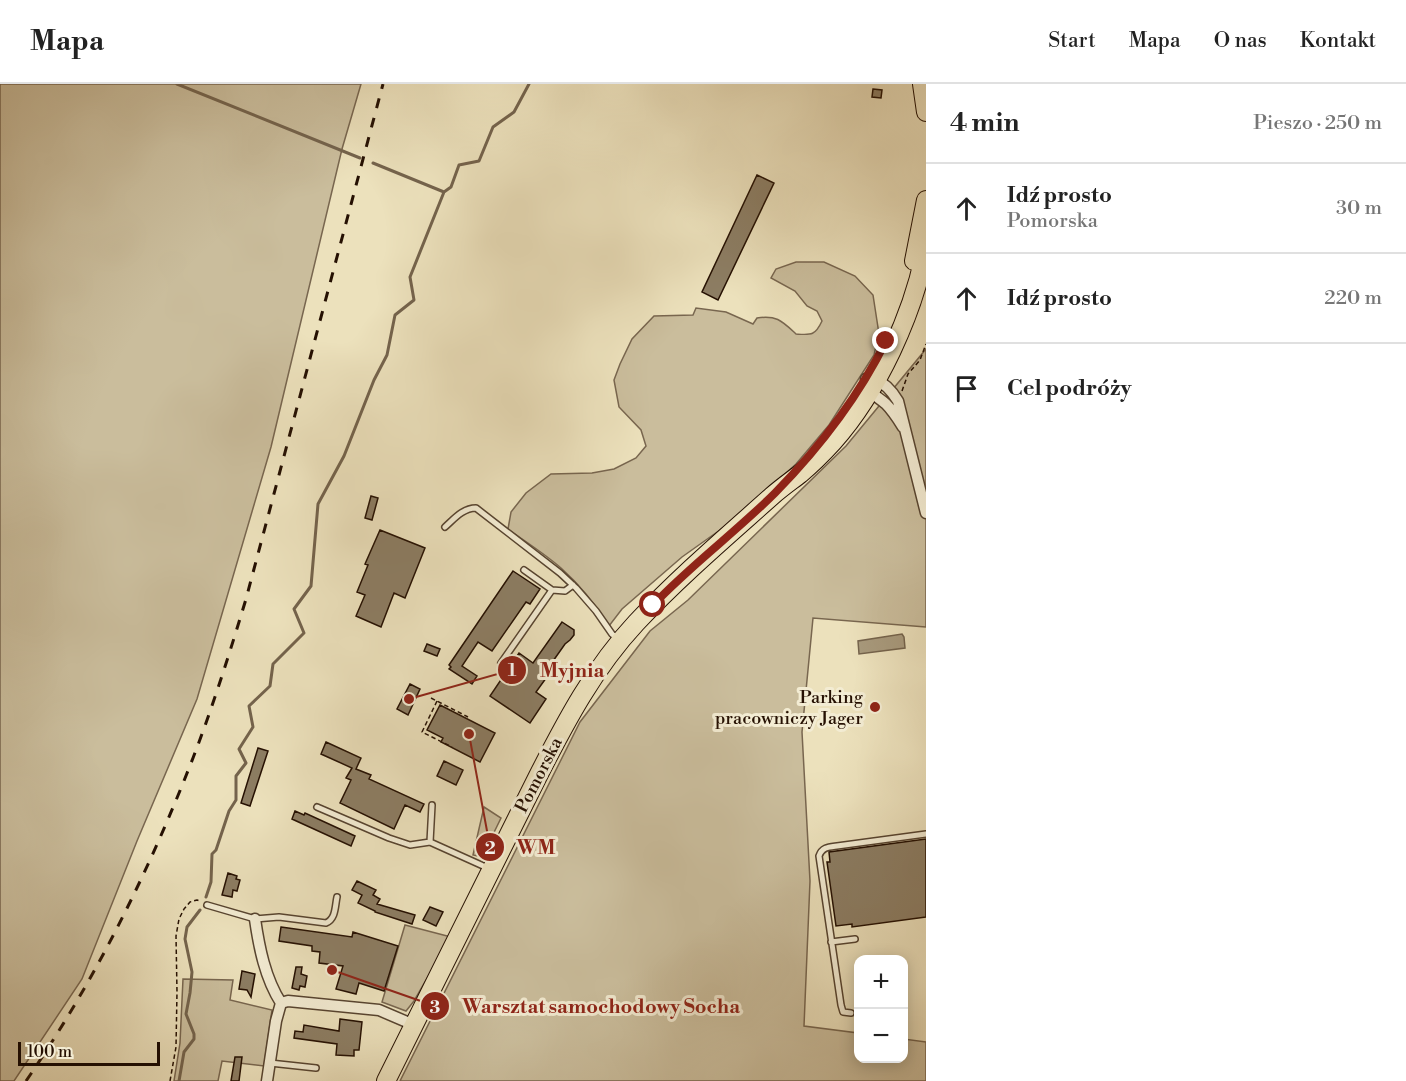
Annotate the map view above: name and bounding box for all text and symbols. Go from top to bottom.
text: Mapa [30,24,104,59]
text: Start [1048,28,1096,54]
text: Mapa [1129,28,1181,54]
text: O nas [1214,28,1267,54]
text: Kontakt [1300,28,1376,54]
text: 4 min [950,107,1020,139]
text: Pieszo · 250 m [1253,111,1382,136]
text: Idź prosto [1007,182,1112,209]
icon: ahead [950,192,983,225]
text: 30 m [1336,196,1382,221]
text: Pomorska [1007,209,1098,234]
icon: ahead [950,282,983,315]
text: Idź prosto [1007,285,1112,312]
text: 220 m [1324,286,1382,311]
route end [872,327,898,353]
icon: arrive [950,372,983,405]
text: Cel podróży [1007,375,1131,402]
route start [639,591,665,617]
callout: Myjnia [497,651,616,689]
text: 1 [508,659,517,682]
text: Myjnia [540,659,604,684]
place label: Parking pracowniczy Jager [715,686,864,730]
marker: Parking pracowniczy Jager [868,700,882,714]
street label: Pomorska [510,733,568,817]
callout: WM [475,828,568,866]
text: WM [516,836,556,861]
text: 2 [484,837,496,860]
map controls [854,955,908,1063]
button: + [854,955,908,1009]
callout: Warsztat samochodowy Socha [420,987,752,1025]
text: Warsztat samochodowy Socha [461,995,740,1020]
text: 3 [430,996,441,1019]
button: − [854,1009,908,1063]
scale bar [18,1039,160,1066]
text: 100 m [27,1042,72,1062]

